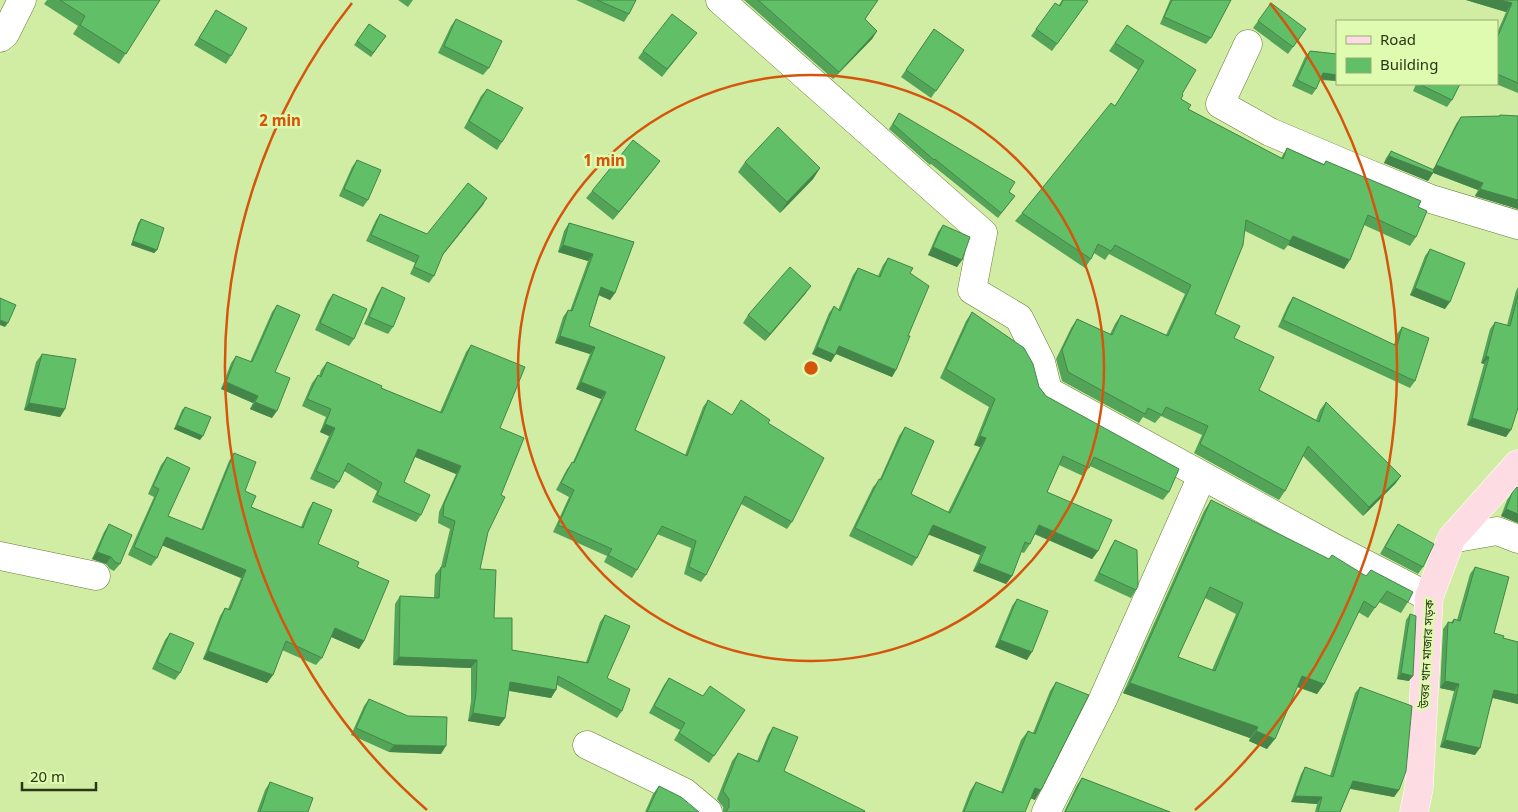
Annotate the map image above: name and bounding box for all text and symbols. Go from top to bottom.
legend [1336,20,1498,85]
text: Road [1380,31,1416,51]
text: Building [1380,56,1438,76]
text: 2 min [259,112,301,132]
text: 1 min [583,152,625,172]
centre of rings [802,359,820,377]
street label: উত্তর খান মাজার সড়ক [1416,599,1439,710]
scale bar [22,760,96,792]
text: 20 m [30,768,65,788]

